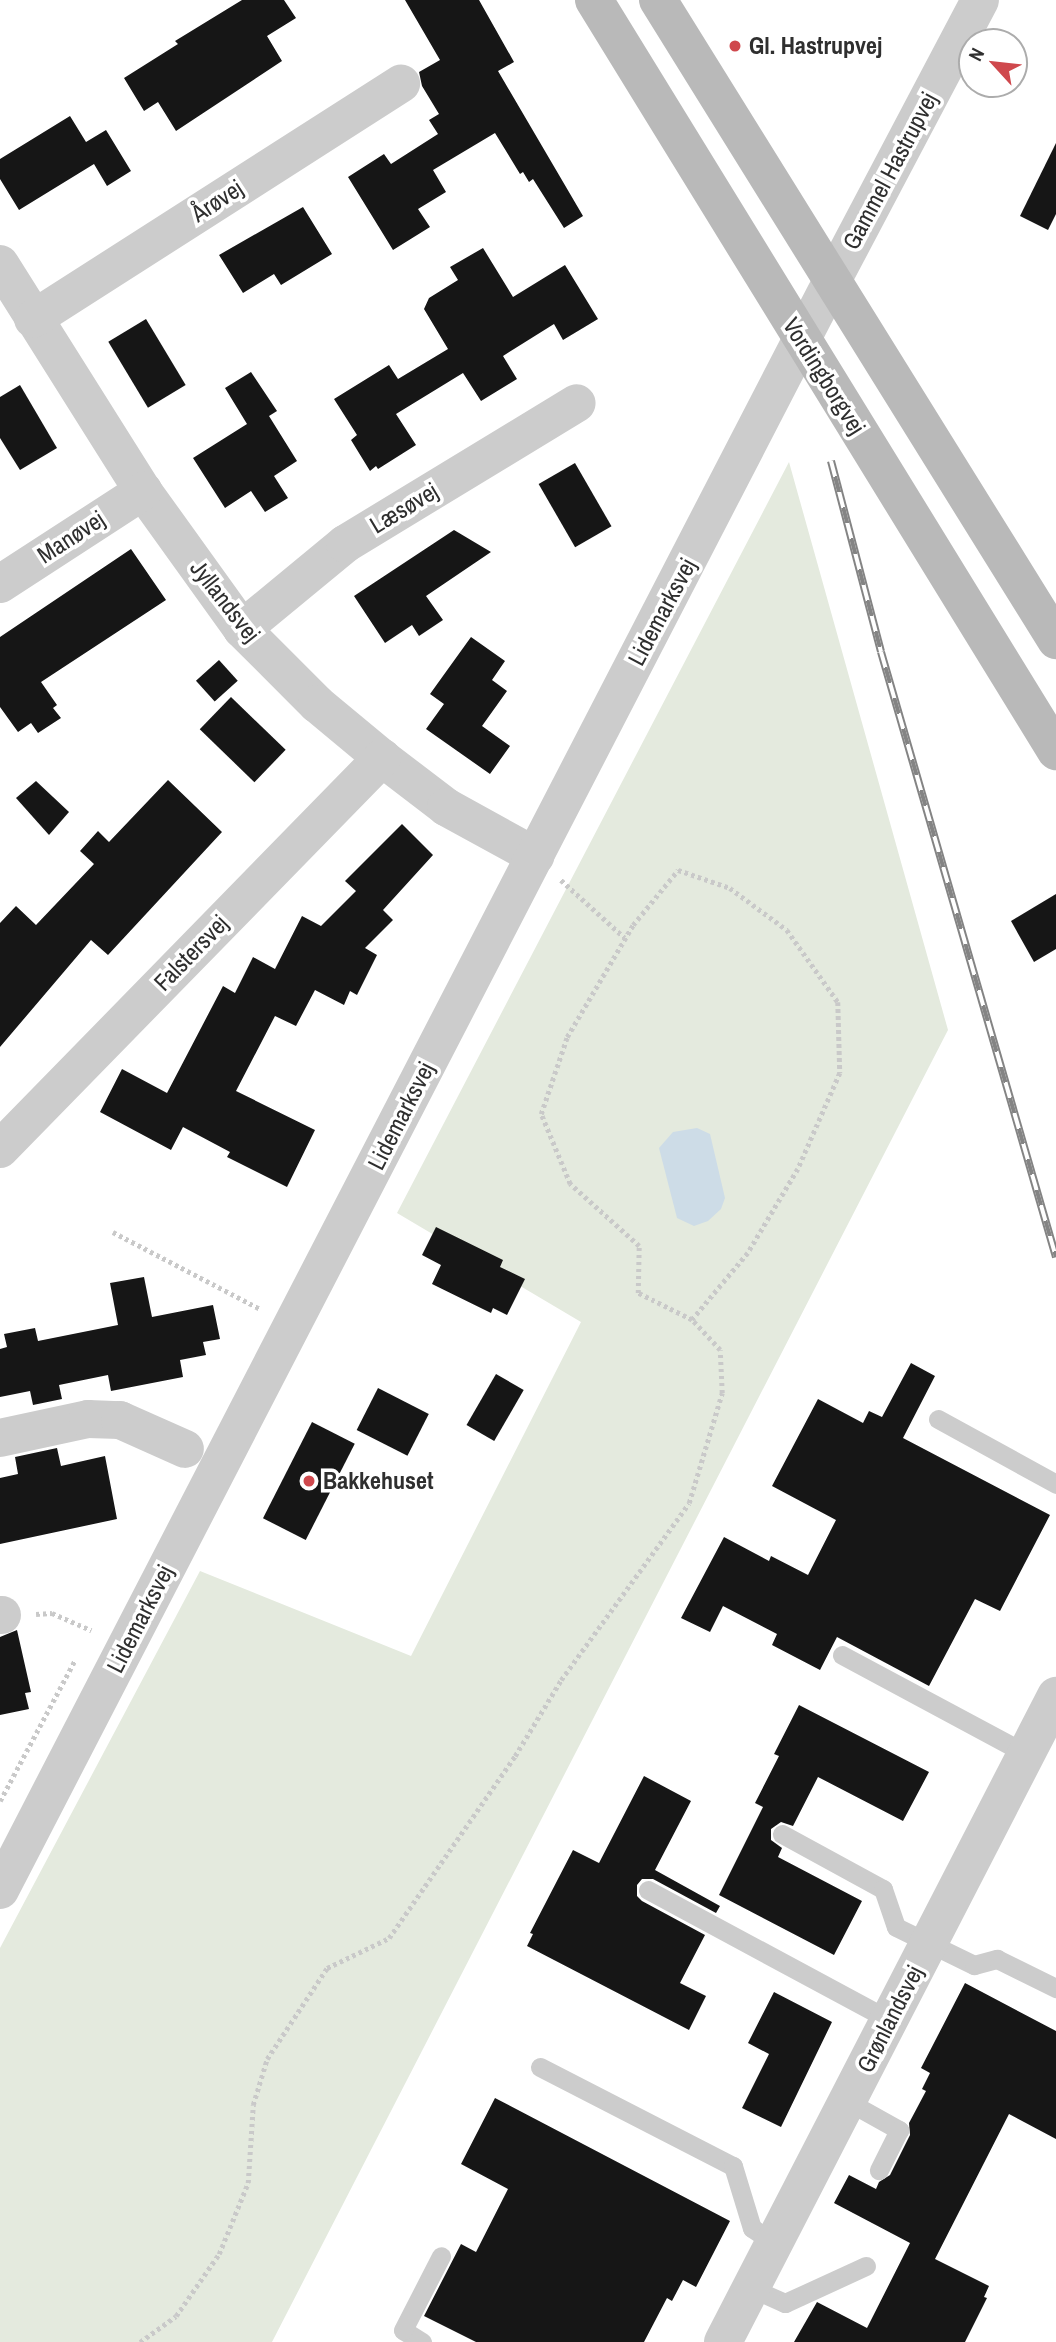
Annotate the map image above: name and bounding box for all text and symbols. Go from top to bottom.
north arrow [958,28,1028,98]
place label: Gl. Hastrupvej [749,32,882,60]
marker: Gl. Hastrupvej [727,38,743,54]
text: N [962,43,990,65]
street label: Gammel Hastrupvej [836,87,944,255]
street label: Årøvej [186,174,248,228]
street label: Vordingborgvej [777,312,871,440]
street label: Læsøvej [365,477,443,539]
street label: Manøvej [32,505,110,569]
street label: Jyllandsvej [184,554,266,648]
street label: Lidemarksvej [622,554,702,670]
street label: Falstersvej [148,909,234,997]
street label: Lidemarksvej [362,1057,440,1175]
place label: Bakkehuset [323,1467,433,1495]
marker: Bakkehuset [301,1473,317,1489]
street label: Lidemarksvej [101,1560,179,1678]
street label: Grønlandsvej [851,1961,929,2077]

